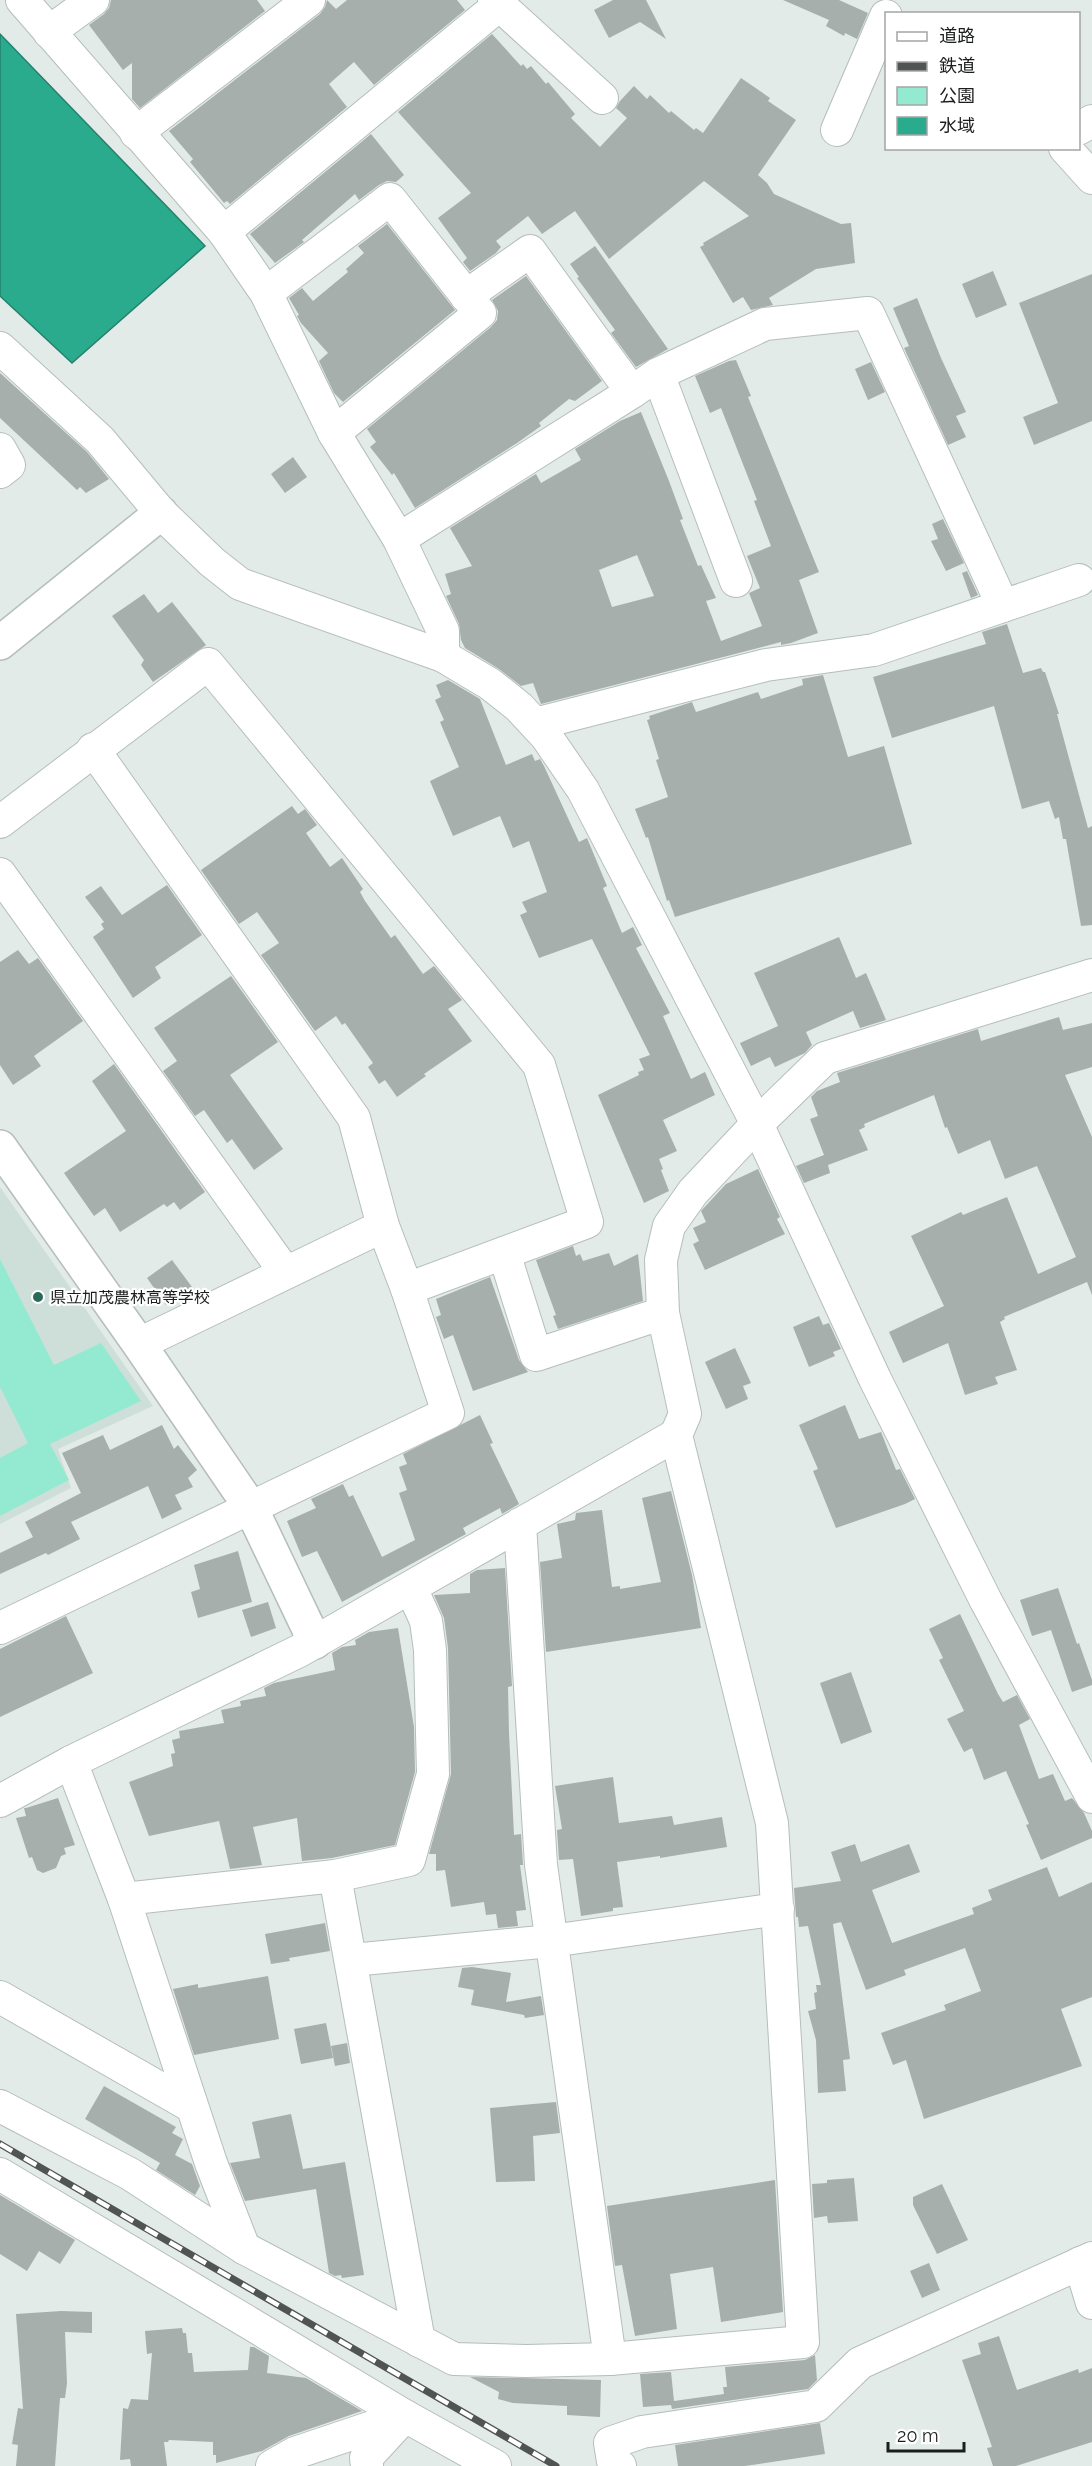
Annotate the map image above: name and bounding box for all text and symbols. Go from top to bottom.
legend [885,12,1080,150]
text: 道路 [939,25,975,46]
text: 鉄道 [939,55,975,76]
text: 公園 [939,85,975,106]
text: 水域 [939,115,975,136]
place label: 県立加茂農林高等学校 [50,1288,210,1307]
marker: 県立加茂農林高等学校 [31,1290,45,1304]
scale bar [888,2415,964,2453]
text: 20 m [897,2425,939,2446]

